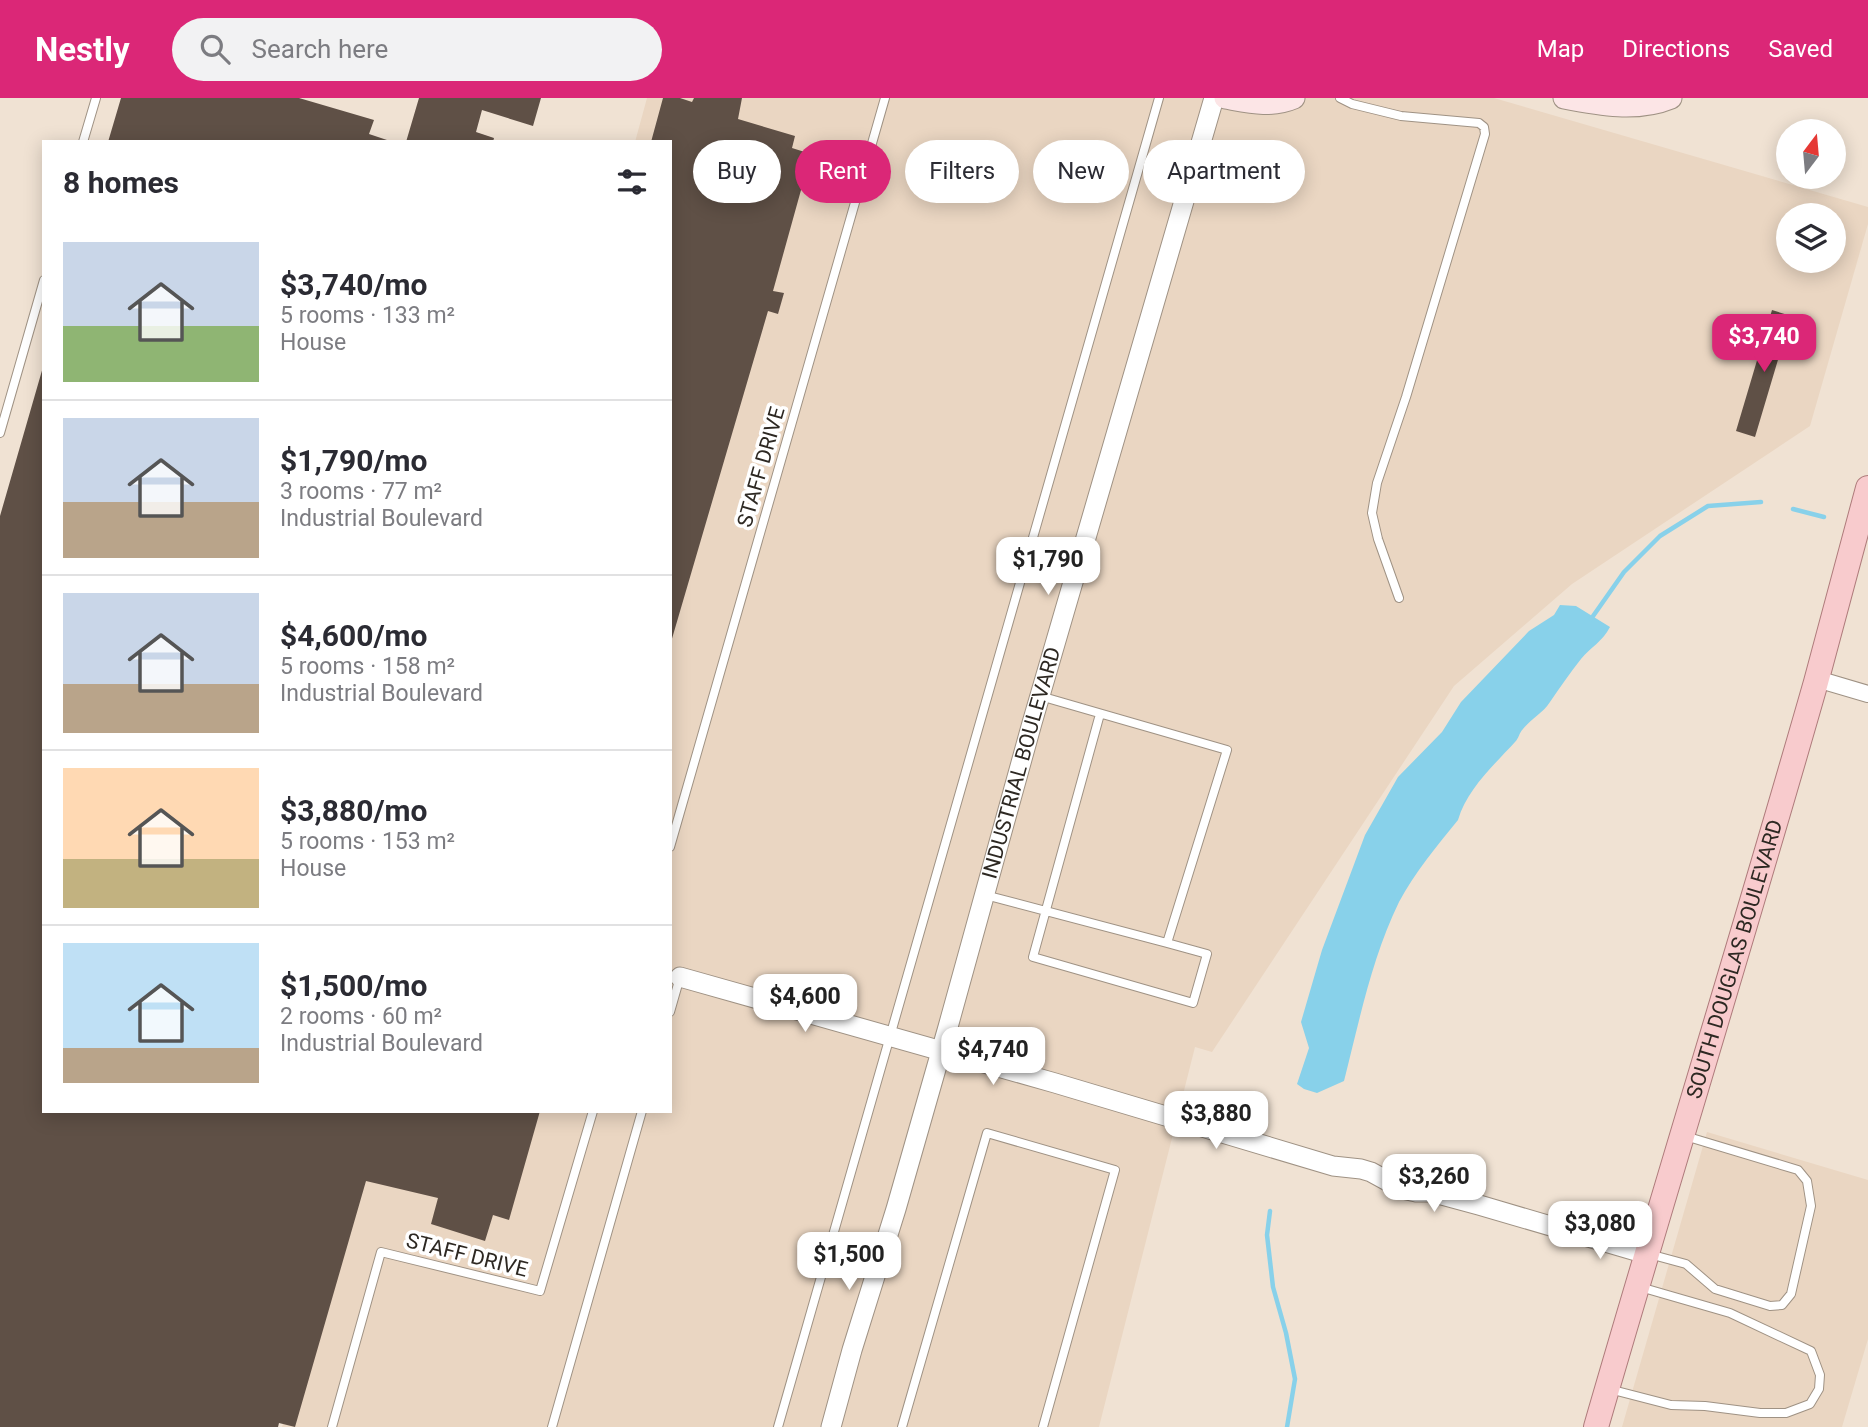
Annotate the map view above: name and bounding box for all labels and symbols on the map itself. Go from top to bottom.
north arrow [1776,119,1846,189]
pin: $3,740 [1707,314,1821,374]
street label: STAFF DRIVE [732,404,790,530]
pin: $1,790 [991,538,1105,597]
street label: INDUSTRIAL BOULEVARD [978,644,1066,881]
street label: SOUTH DOUGLAS BOULEVARD [1682,817,1788,1101]
pin: $4,600 [748,974,862,1034]
pin: $4,740 [936,1028,1050,1087]
pin: $3,880 [1159,1091,1273,1151]
pin: $3,260 [1377,1154,1491,1214]
pin: $3,080 [1543,1202,1657,1261]
street label: STAFF DRIVE [404,1228,530,1282]
pin: $1,500 [792,1232,906,1292]

